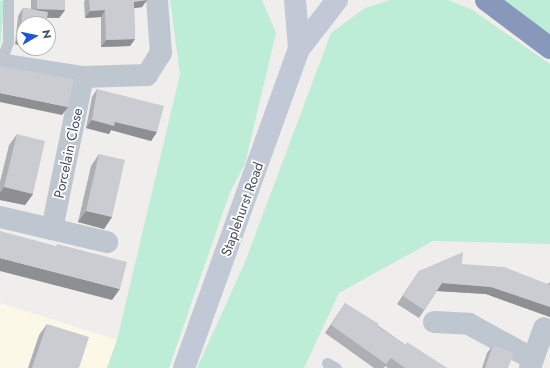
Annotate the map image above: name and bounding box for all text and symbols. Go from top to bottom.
north arrow [16,16,56,56]
text: N [38,29,55,40]
street label: Porcelain Close [50,106,86,200]
street label: Staplehurst Road [217,160,267,258]

